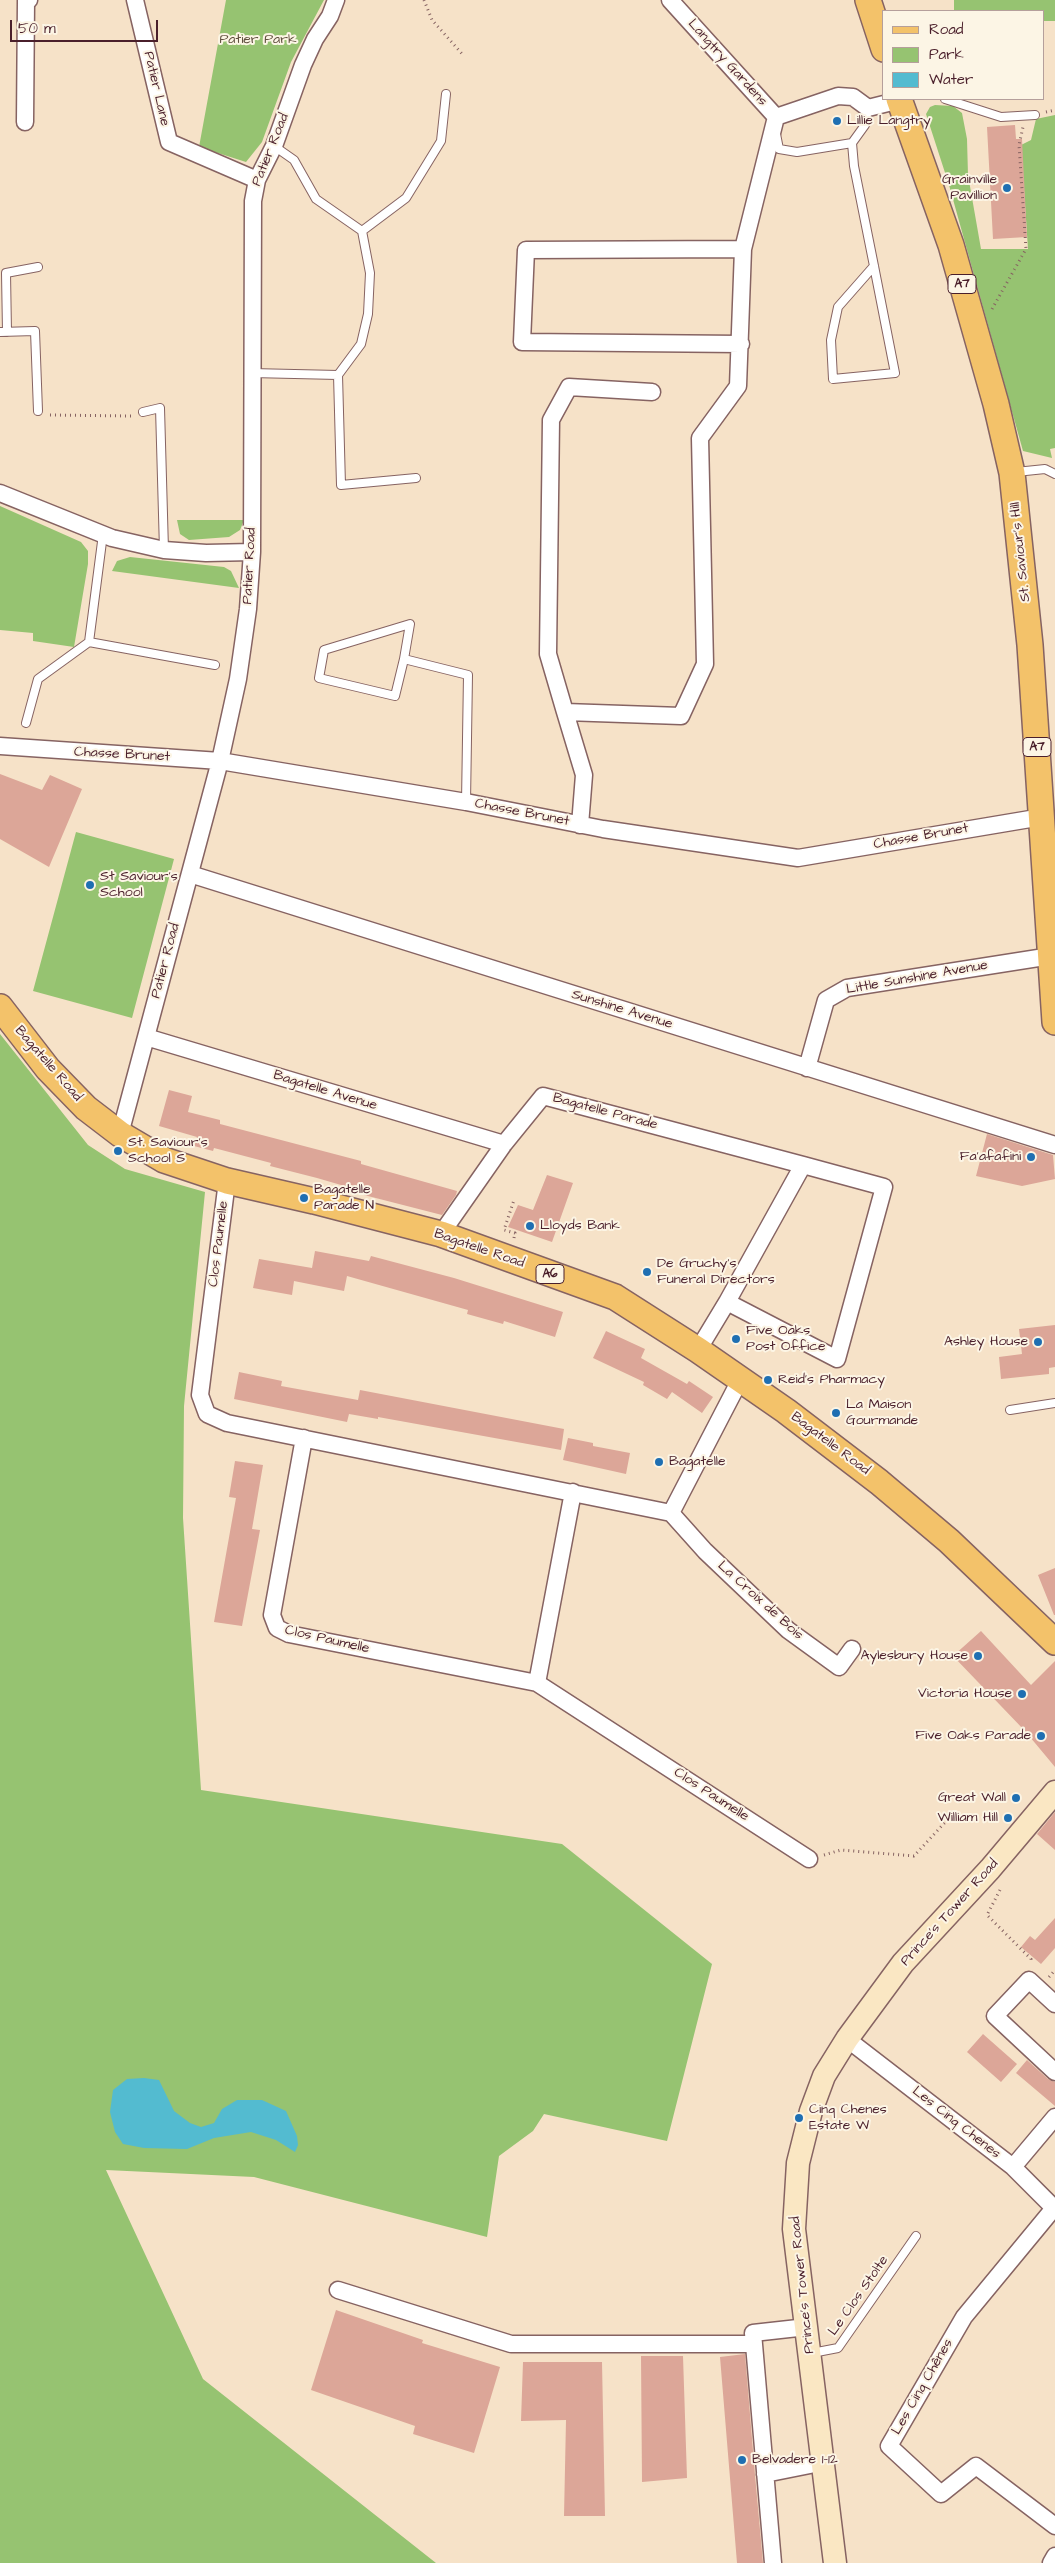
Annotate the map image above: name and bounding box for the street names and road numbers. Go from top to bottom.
street label: Langtry Gardens [684,16,770,110]
street label: Patier Lane [139,50,173,128]
street label: Patier Road [249,111,293,189]
road number: A7 [948,274,976,294]
street label: St. Saviour's Hill [1007,501,1035,603]
street label: Patier Road [240,527,260,605]
road number: A7 [1023,738,1051,756]
street label: Chasse Brunet [74,744,170,766]
street label: Chasse Brunet [473,796,571,830]
street label: Chasse Brunet [872,820,970,854]
street label: Patier Road [148,922,184,1000]
street label: Little Sunshine Avenue [845,957,989,999]
street label: Sunshine Avenue [569,987,675,1033]
street label: Bagatelle Road [11,1023,85,1105]
street label: Bagatelle Avenue [271,1067,379,1115]
street label: Bagatelle Parade [551,1090,659,1134]
street label: Clos Paumelle [205,1200,233,1288]
street label: Bagatelle Road [432,1226,526,1272]
road number: A6 [536,1264,564,1284]
street label: Bagatelle Road [787,1409,873,1479]
street label: La Croix de Bois [714,1558,806,1644]
street label: Clos Paumelle [283,1622,371,1658]
street label: Clos Paumelle [670,1764,752,1826]
street label: Prince's Tower Road [898,1856,1002,1970]
street label: Les Cinq Chenes [908,2083,1004,2163]
street label: Prince's Tower Road [787,2215,819,2355]
street label: Le Clos Stolte [825,2253,893,2339]
street label: Les Cinq Chênes [889,2336,957,2438]

